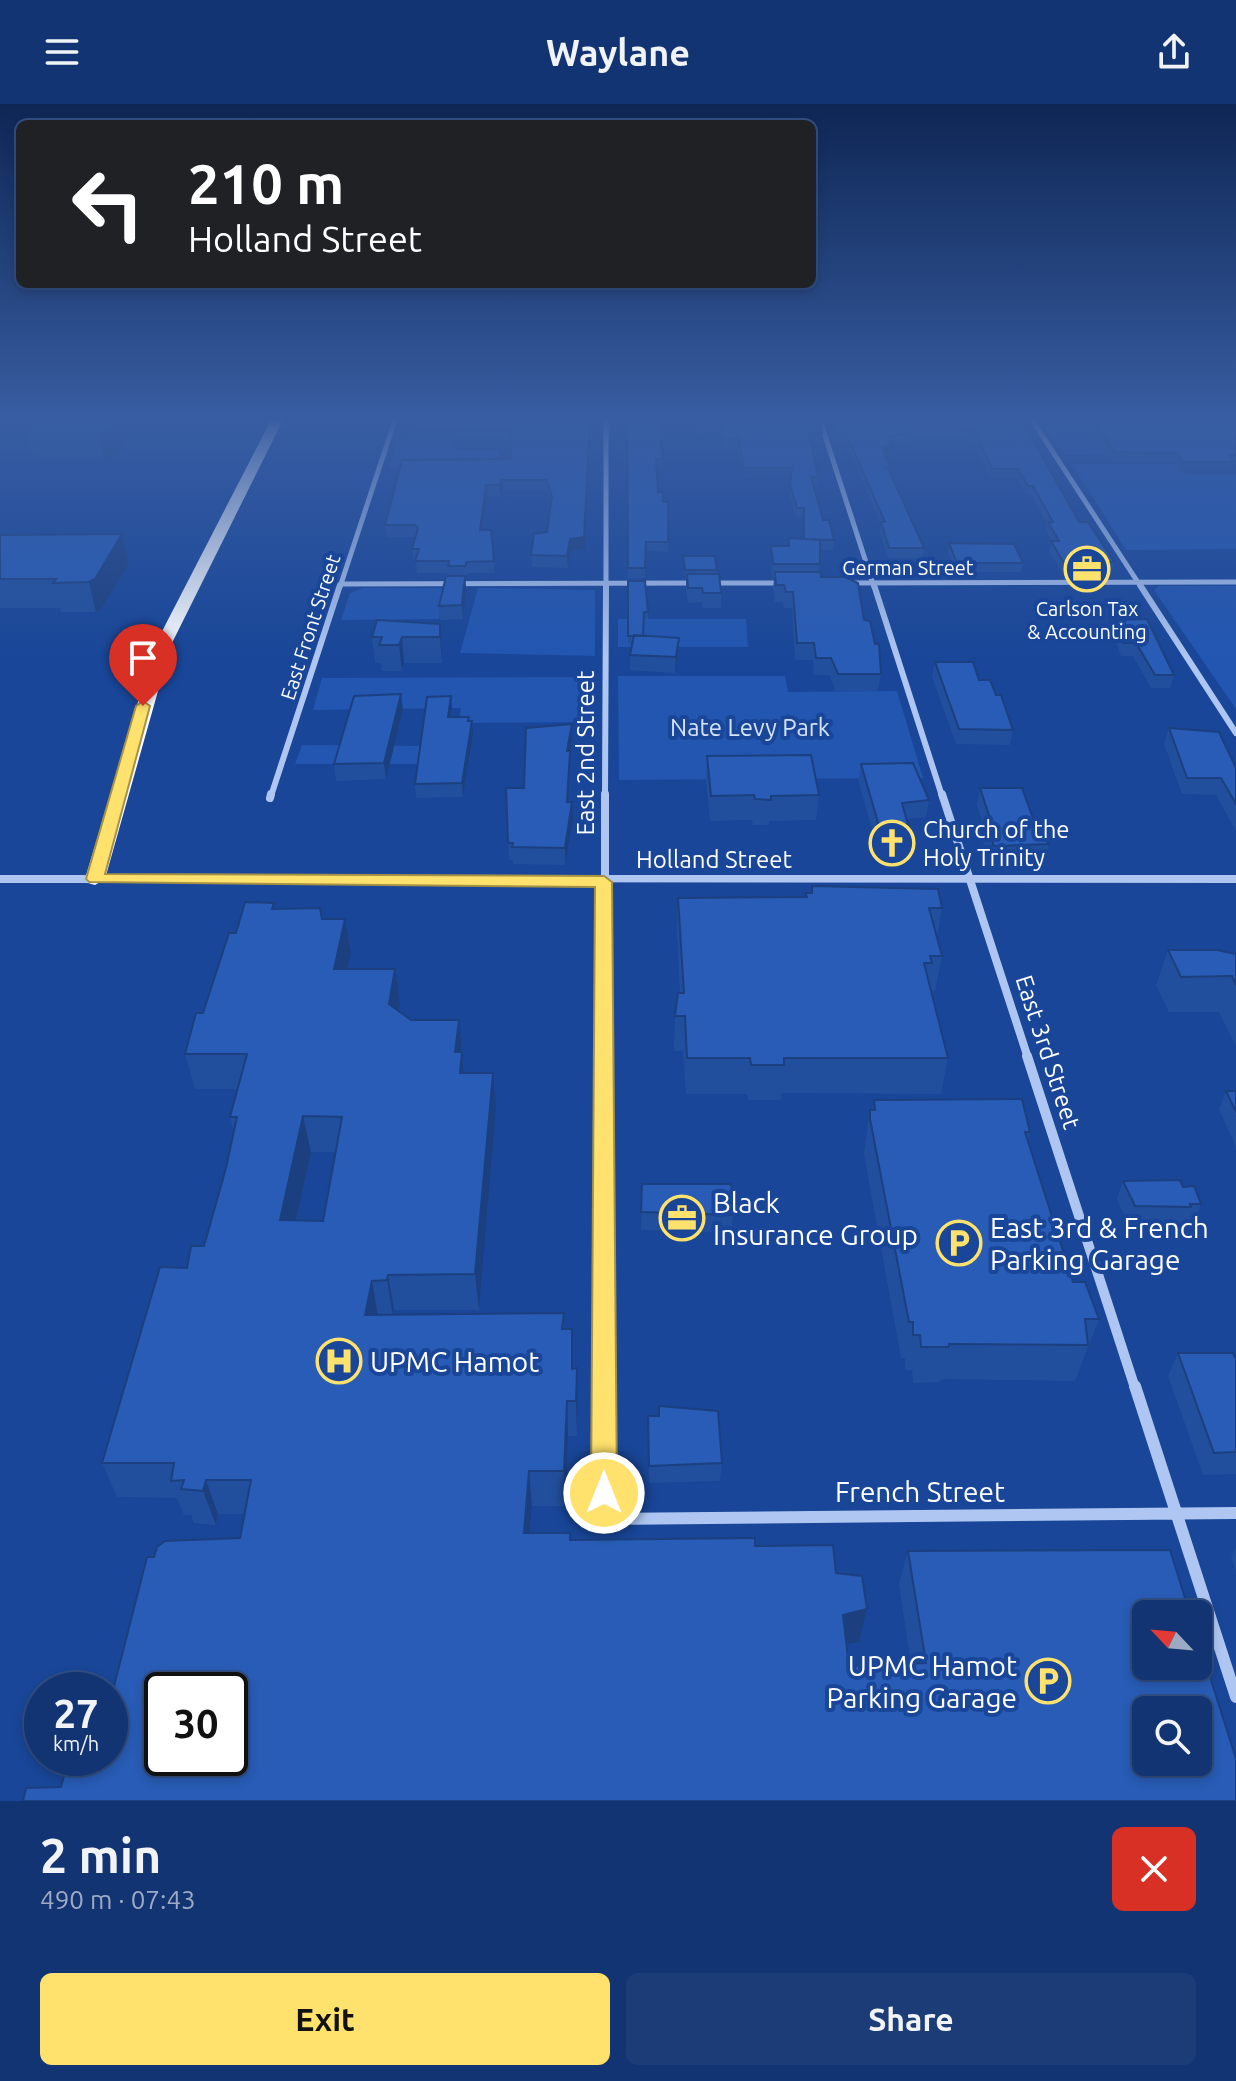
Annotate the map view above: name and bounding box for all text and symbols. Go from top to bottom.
icon: menu [40,30,84,74]
icon: share [1152,30,1196,74]
text: Waylane [546,32,690,73]
icon: left [56,152,160,256]
text: 210 m [188,152,344,215]
text: Holland Street [188,218,422,259]
office icon: Carlson Tax & Accounting [1063,545,1111,593]
street label: East Front Street [276,551,344,703]
street label: German Street [842,556,974,579]
place label: Carlson Tax & Accounting [1027,597,1147,643]
pin [109,624,177,706]
icon: arrive [121,636,165,680]
street label: East 2nd Street [572,670,599,835]
park label: Nate Levy Park [670,714,830,741]
place label: Church of the Holy Trinity [923,816,1070,871]
church icon: Church of the Holy Trinity [868,819,916,867]
street label: Holland Street [636,846,793,873]
street label: East 3rd Street [1010,972,1086,1133]
place label: Black Insurance Group [713,1187,918,1250]
office icon: Black Insurance Group [658,1194,706,1242]
place label: East 3rd & French Parking Garage [990,1212,1209,1275]
parking icon: East 3rd & French Parking Garage [935,1219,983,1267]
hospital icon: UPMC Hamot [315,1337,363,1385]
place label: UPMC Hamot [370,1346,539,1377]
position arrow [562,1451,646,1535]
street label: French Street [835,1476,1005,1507]
north arrow [1132,1600,1212,1680]
map controls [1132,1600,1212,1776]
place label: UPMC Hamot Parking Garage [827,1650,1017,1713]
parking icon: UPMC Hamot Parking Garage [1024,1657,1072,1705]
speed limit sign: 30 [144,1672,248,1776]
text: 27 [53,1691,99,1736]
button: search [1132,1696,1212,1776]
text: km/h [53,1732,99,1755]
button: close [1112,1827,1196,1911]
text: 2 min [40,1828,161,1882]
text: 490 m · 07:43 [40,1885,196,1914]
button: Exit [40,1973,610,2065]
button: Share [626,1973,1196,2065]

